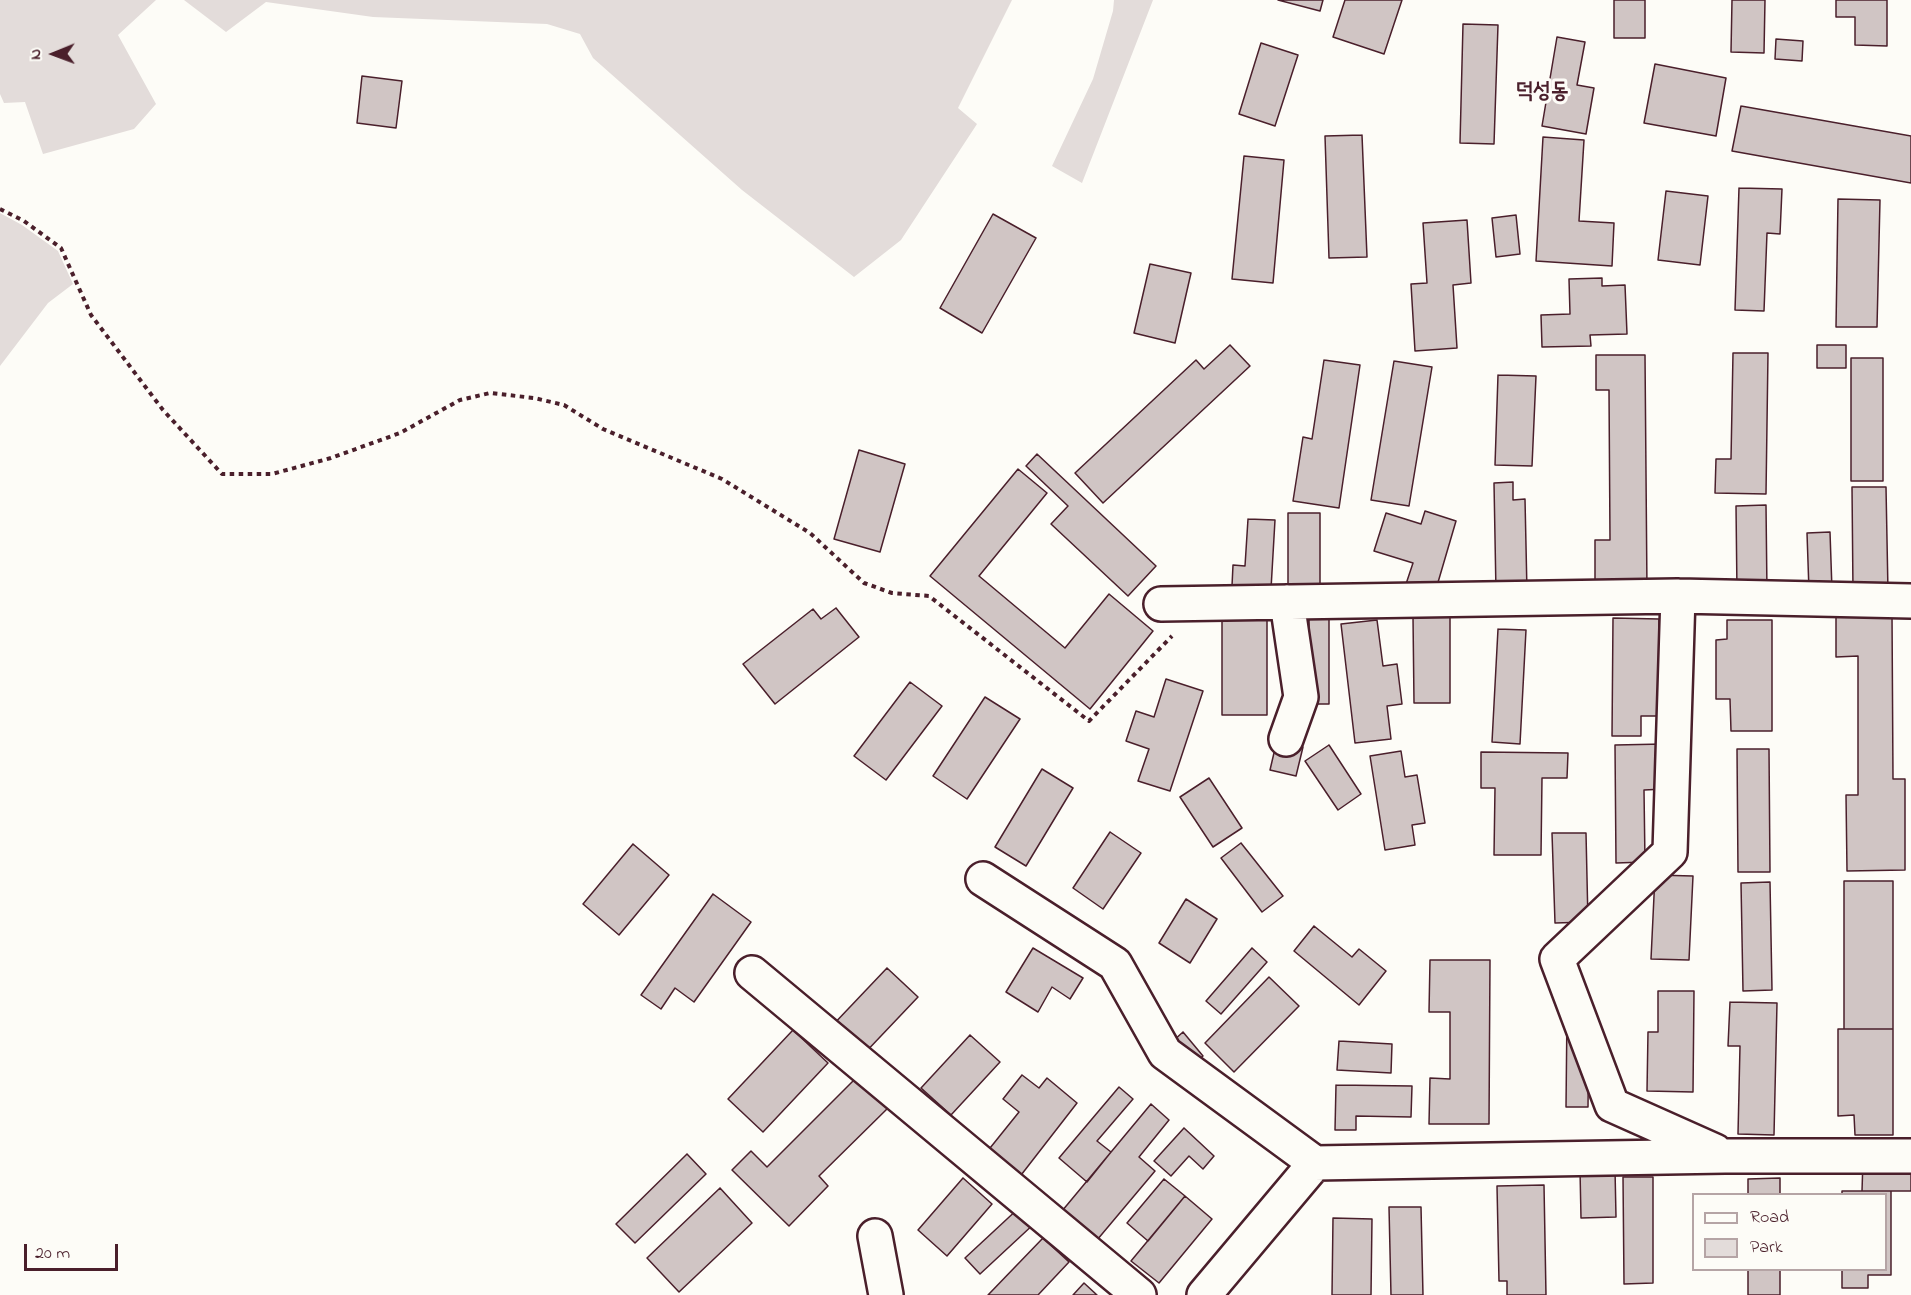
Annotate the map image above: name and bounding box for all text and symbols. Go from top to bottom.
north arrow [24,24,84,84]
text: N [24,49,48,60]
district label: 덕성동 [1515,80,1569,106]
legend [1692,1193,1887,1271]
text: Road [1750,1205,1789,1231]
scale bar [27,1232,122,1270]
text: Park [1750,1235,1783,1261]
text: 20 m [35,1241,70,1267]

